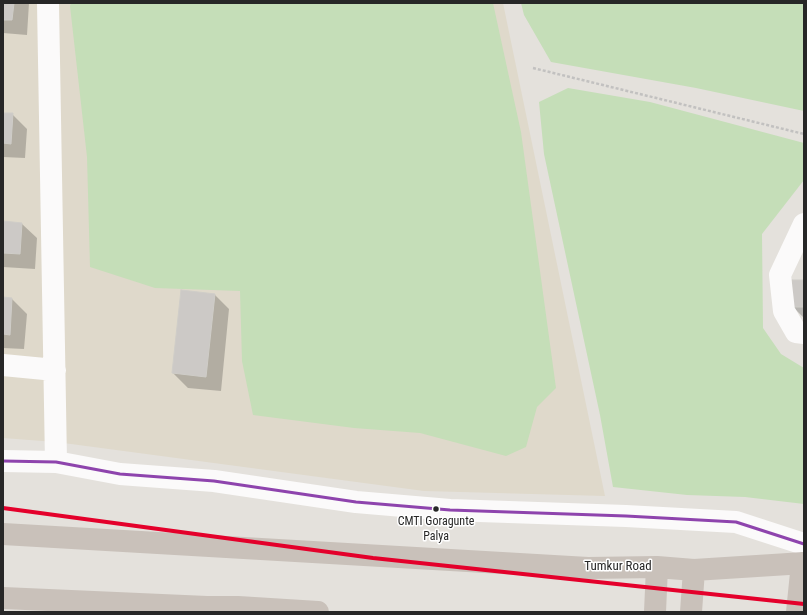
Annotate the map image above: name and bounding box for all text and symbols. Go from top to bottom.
marker: CMTI Goragunte Palya [431,504,441,514]
place label: CMTI Goragunte Palya [398,515,474,543]
street label: Tumkur Road [584,559,652,575]

